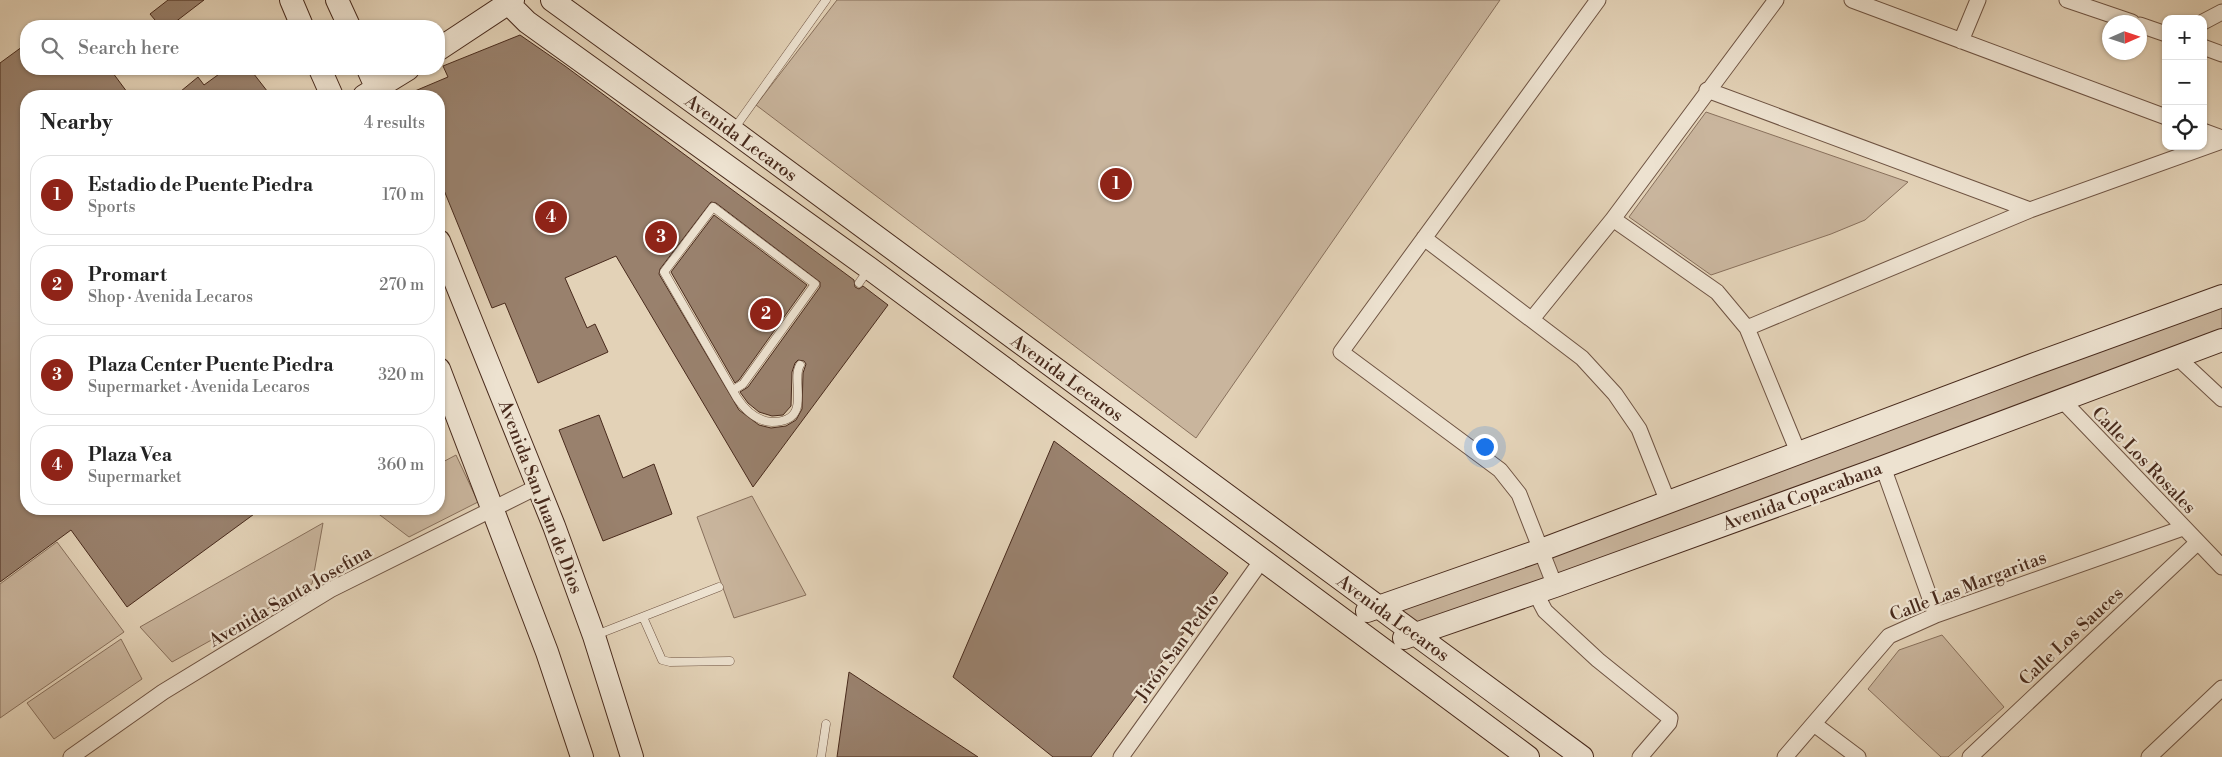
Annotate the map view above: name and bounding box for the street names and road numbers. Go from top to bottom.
street label: Avenida Lecaros [679,89,802,187]
street label: Avenida Lecaros [1005,329,1128,427]
street label: Avenida San Juan de Dios [493,396,588,597]
street label: Calle Los Rosales [2087,402,2201,519]
street label: Avenida Copacabana [1718,457,1886,536]
street label: Avenida Santa Josefina [204,540,377,653]
street label: Calle Las Margaritas [1887,546,2050,627]
street label: Avenida Lecaros [1331,569,1454,667]
street label: Calle Los Sauces [2014,582,2128,691]
street label: Jirón San Pedro [1130,589,1224,707]

